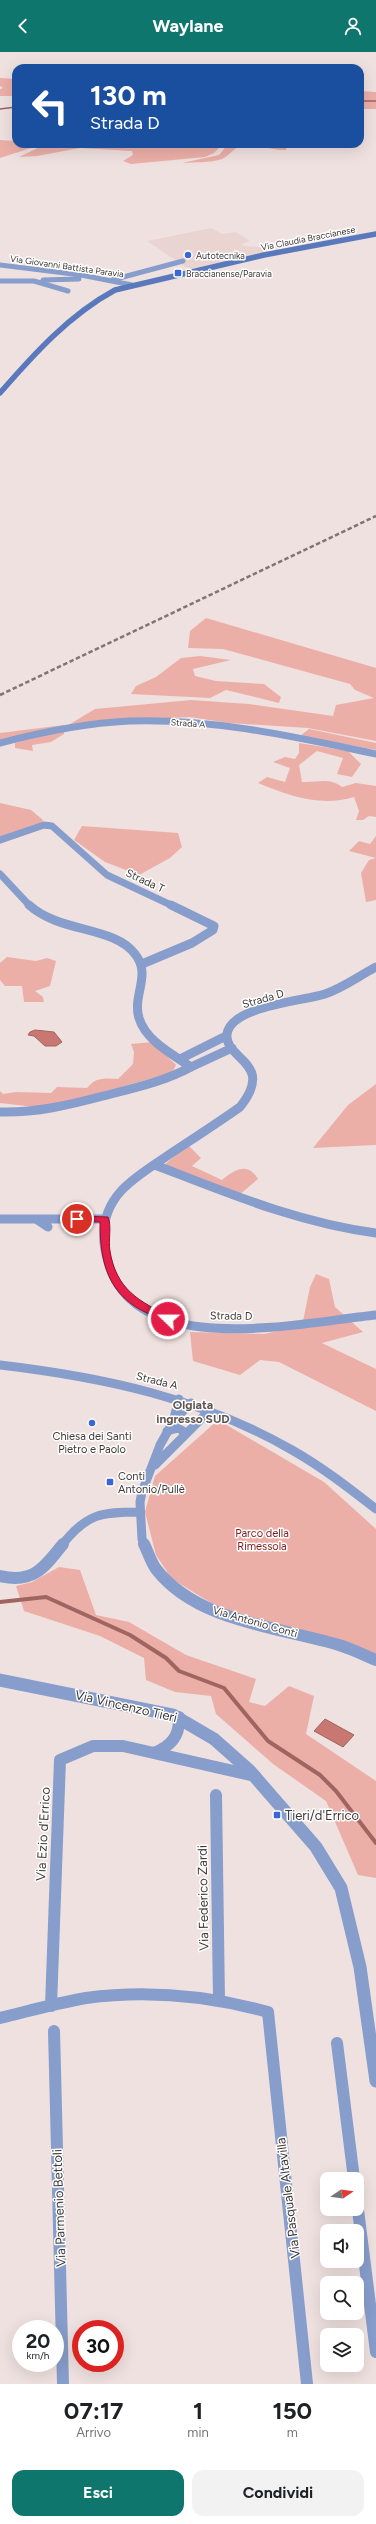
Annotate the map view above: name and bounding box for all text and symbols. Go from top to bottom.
icon: back [12,15,34,37]
text: Waylane [153,15,223,37]
icon: person [342,15,364,37]
text: 130 m [90,78,167,112]
icon: left [24,80,76,132]
text: Strada D [90,112,160,134]
street label: Via Claudia Braccianese [260,223,356,253]
marker: Autotecnika [183,250,193,260]
place label: Autotecnika [196,250,245,261]
street label: Via Giovanni Battista Paravia [9,253,125,279]
marker: Braccianense/Paravia [173,268,183,278]
place label: Braccianense/Paravia [186,268,272,279]
street label: Strada A [170,716,206,730]
street label: Strada T [124,866,166,896]
street label: Strada D [241,987,286,1011]
pin [60,1202,94,1236]
icon: arrive [66,1208,88,1230]
position arrow [147,1298,189,1340]
street label: Strada D [210,1309,253,1323]
street label: Strada A [135,1370,180,1393]
district label: Olgiata ingresso SUD [156,1398,230,1426]
marker: Chiesa dei Santi Pietro e Paolo [87,1418,97,1428]
place label: Chiesa dei Santi Pietro e Paolo [52,1430,132,1456]
place label: Conti Antonio/Pullè [118,1470,185,1496]
marker: Conti Antonio/Pullè [105,1477,115,1487]
park label: Parco della Rimessola [235,1527,289,1553]
street label: Via Antonio Conti [211,1604,299,1640]
street label: Via Vincenzo Tieri [73,1687,179,1725]
street label: Via Ezio d'Errico [33,1787,53,1881]
place label: Tieri/d'Errico [285,1808,359,1823]
marker: Tieri/d'Errico [272,1810,282,1820]
street label: Via Federico Zardi [195,1845,211,1951]
street label: Via Pasquale Altavilla [273,2137,303,2259]
street label: Via Parmenio Bettoli [49,2149,69,2267]
north arrow [320,2172,364,2216]
map controls [320,2172,364,2372]
button: sound [320,2224,364,2268]
button: search [320,2276,364,2320]
speed limit sign: 30 [72,2320,124,2372]
button: layers [320,2328,364,2372]
text: 20 [26,2329,50,2353]
text: km/h [27,2349,49,2362]
text: 07:17 [64,2396,123,2425]
text: 1 [193,2396,203,2425]
text: 150 [273,2396,312,2425]
text: Arrivo [76,2425,111,2440]
text: min [187,2425,209,2440]
text: m [287,2425,298,2440]
button: Esci [12,2470,184,2516]
button: Condividi [192,2470,364,2516]

